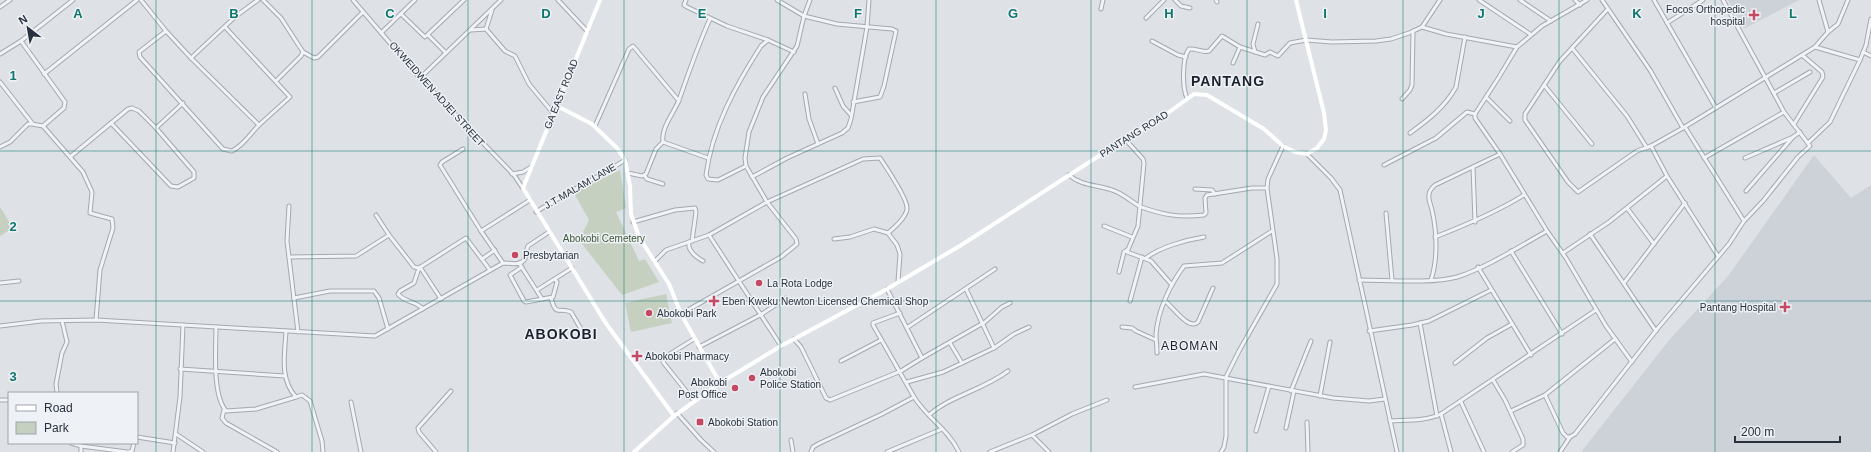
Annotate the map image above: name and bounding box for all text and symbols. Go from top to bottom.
place label: Focos Orthopedic hospital [1666,4,1745,27]
text: A [73,6,83,21]
text: B [229,6,239,21]
text: C [385,6,395,21]
text: D [541,6,551,21]
text: E [698,6,707,21]
text: F [854,6,862,21]
text: G [1008,6,1018,21]
text: H [1164,6,1174,21]
text: I [1323,6,1327,21]
text: J [1477,6,1485,21]
text: K [1632,6,1642,21]
text: L [1789,6,1797,21]
north arrow [8,8,48,48]
marker: Focos Orthopedic hospital [1748,9,1760,21]
text: N [16,12,29,27]
street label: OKWEIDWEN ADJEI STREET [387,40,487,148]
street label: GA EAST ROAD [542,57,580,131]
text: 1 [9,68,17,83]
district label: PANTANG [1191,73,1265,89]
street label: PANTANG ROAD [1098,109,1170,159]
street label: J.T MALAM LANE [542,161,618,211]
text: 2 [9,219,17,234]
park label: Abokobi Cemetery [563,233,645,244]
marker: Presbytarian [510,250,520,260]
place label: Presbytarian [523,250,579,261]
marker: La Rota Lodge [754,278,764,288]
place label: La Rota Lodge [767,278,833,289]
marker: Eben Kweku Newton Licensed Chemical Shop [709,296,719,306]
place label: Eben Kweku Newton Licensed Chemical Shop [722,296,929,307]
marker: Pantang Hospital [1779,301,1791,313]
place label: Pantang Hospital [1700,302,1776,313]
marker: Abokobi Park [644,308,654,318]
place label: Abokobi Park [657,308,717,319]
district label: ABOKOBI [524,326,598,342]
district label: ABOMAN [1161,339,1219,353]
marker: Abokobi Pharmacy [632,351,642,361]
place label: Abokobi Pharmacy [645,351,729,362]
place label: Abokobi Police Station [760,367,821,390]
text: 3 [9,369,17,384]
marker: Abokobi Police Station [747,373,757,383]
place label: Abokobi Post Office [678,377,727,400]
marker: Abokobi Post Office [730,383,740,393]
legend [8,392,138,444]
text: Road [44,401,73,415]
marker: Abokobi Station [695,417,705,427]
place label: Abokobi Station [708,417,778,428]
scale bar [1735,418,1840,444]
text: Park [44,421,70,435]
text: 200 m [1741,425,1774,439]

